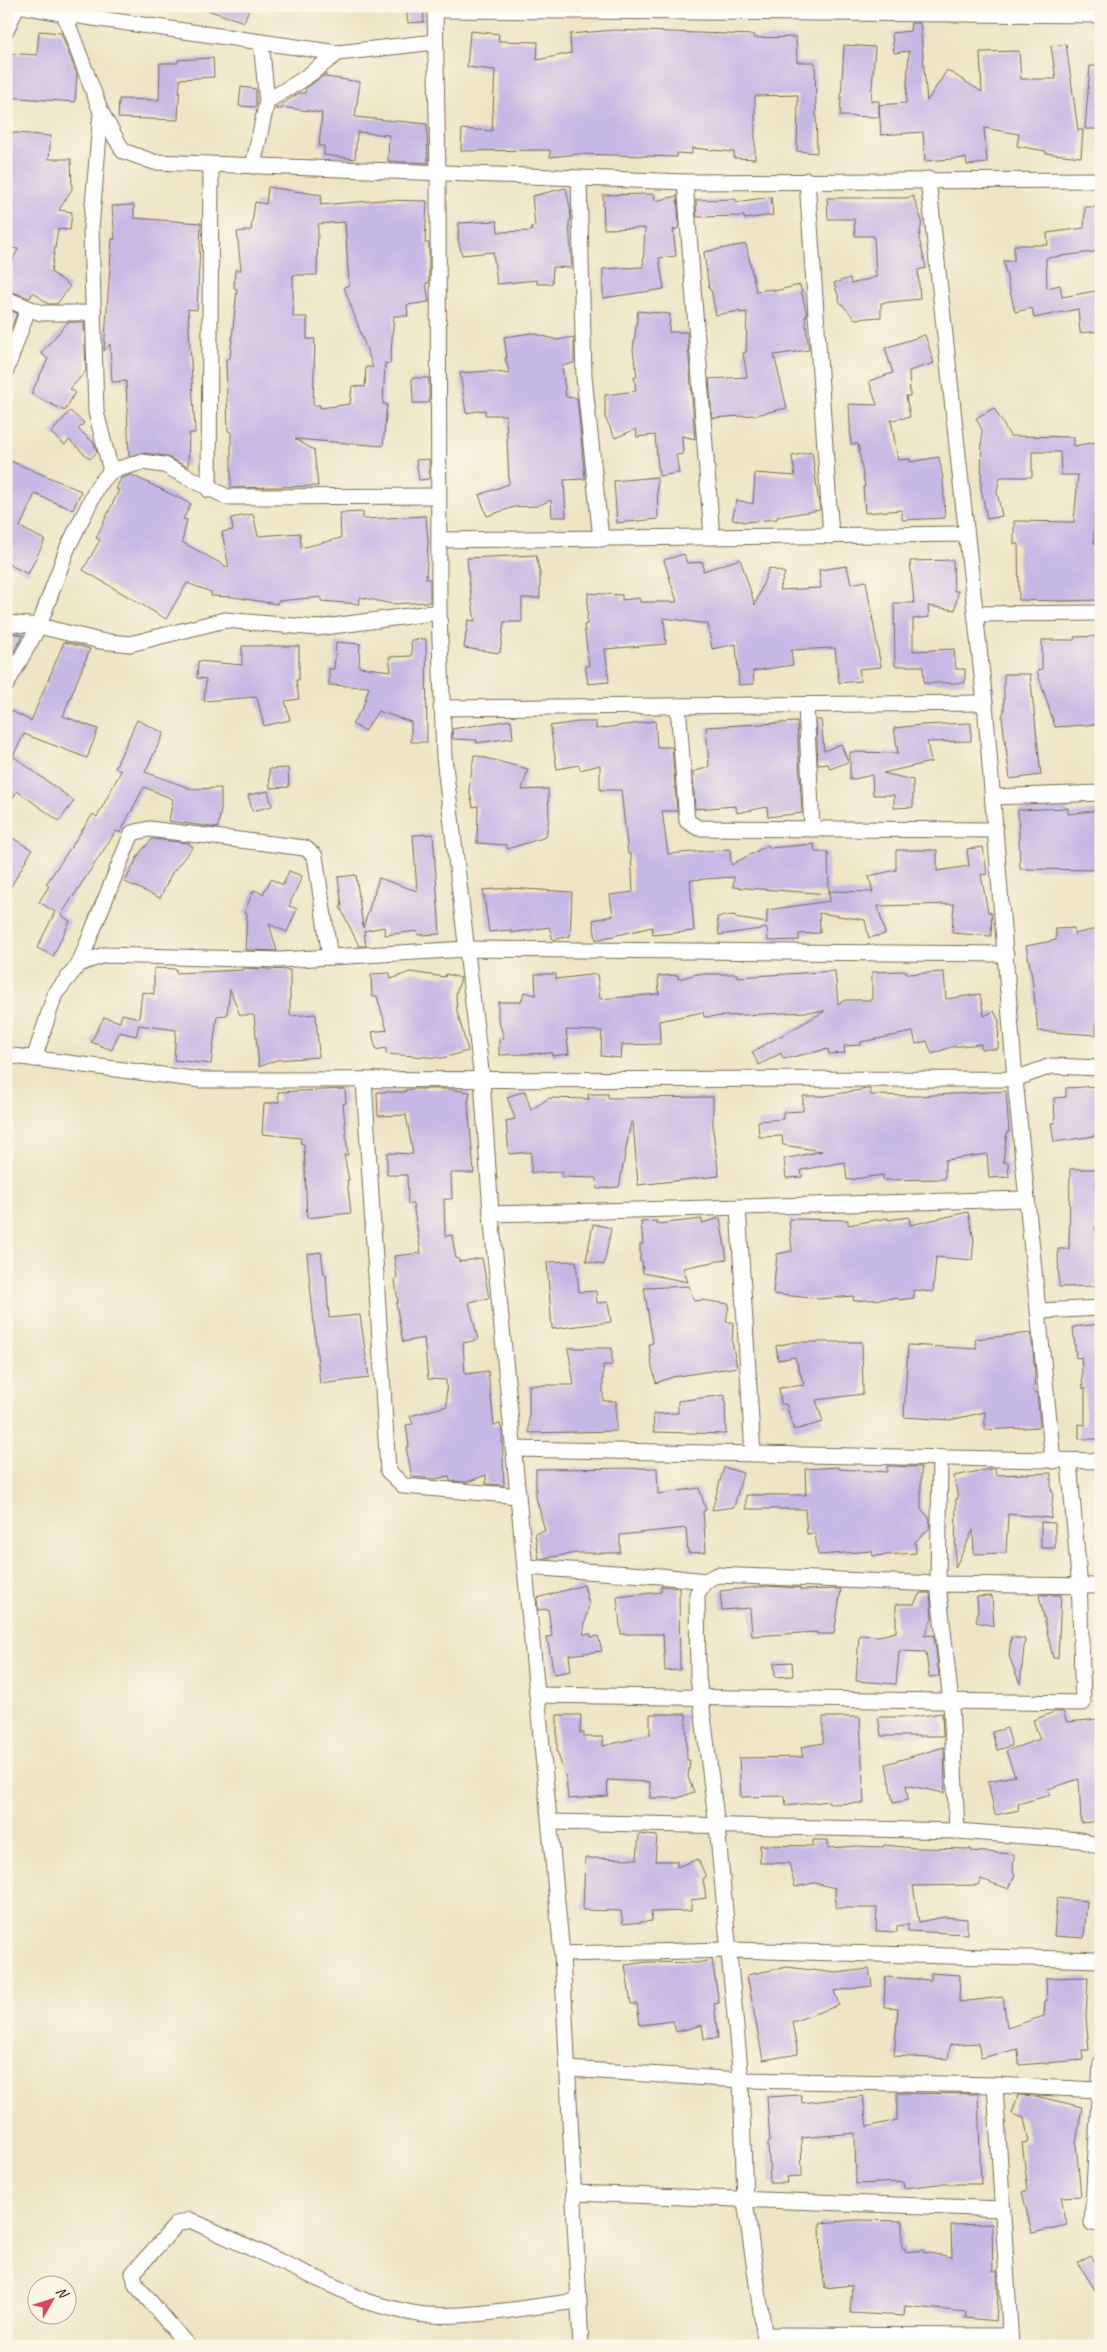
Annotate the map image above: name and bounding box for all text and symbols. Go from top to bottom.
north arrow [28,2274,78,2324]
text: N [52,2283,73,2303]

